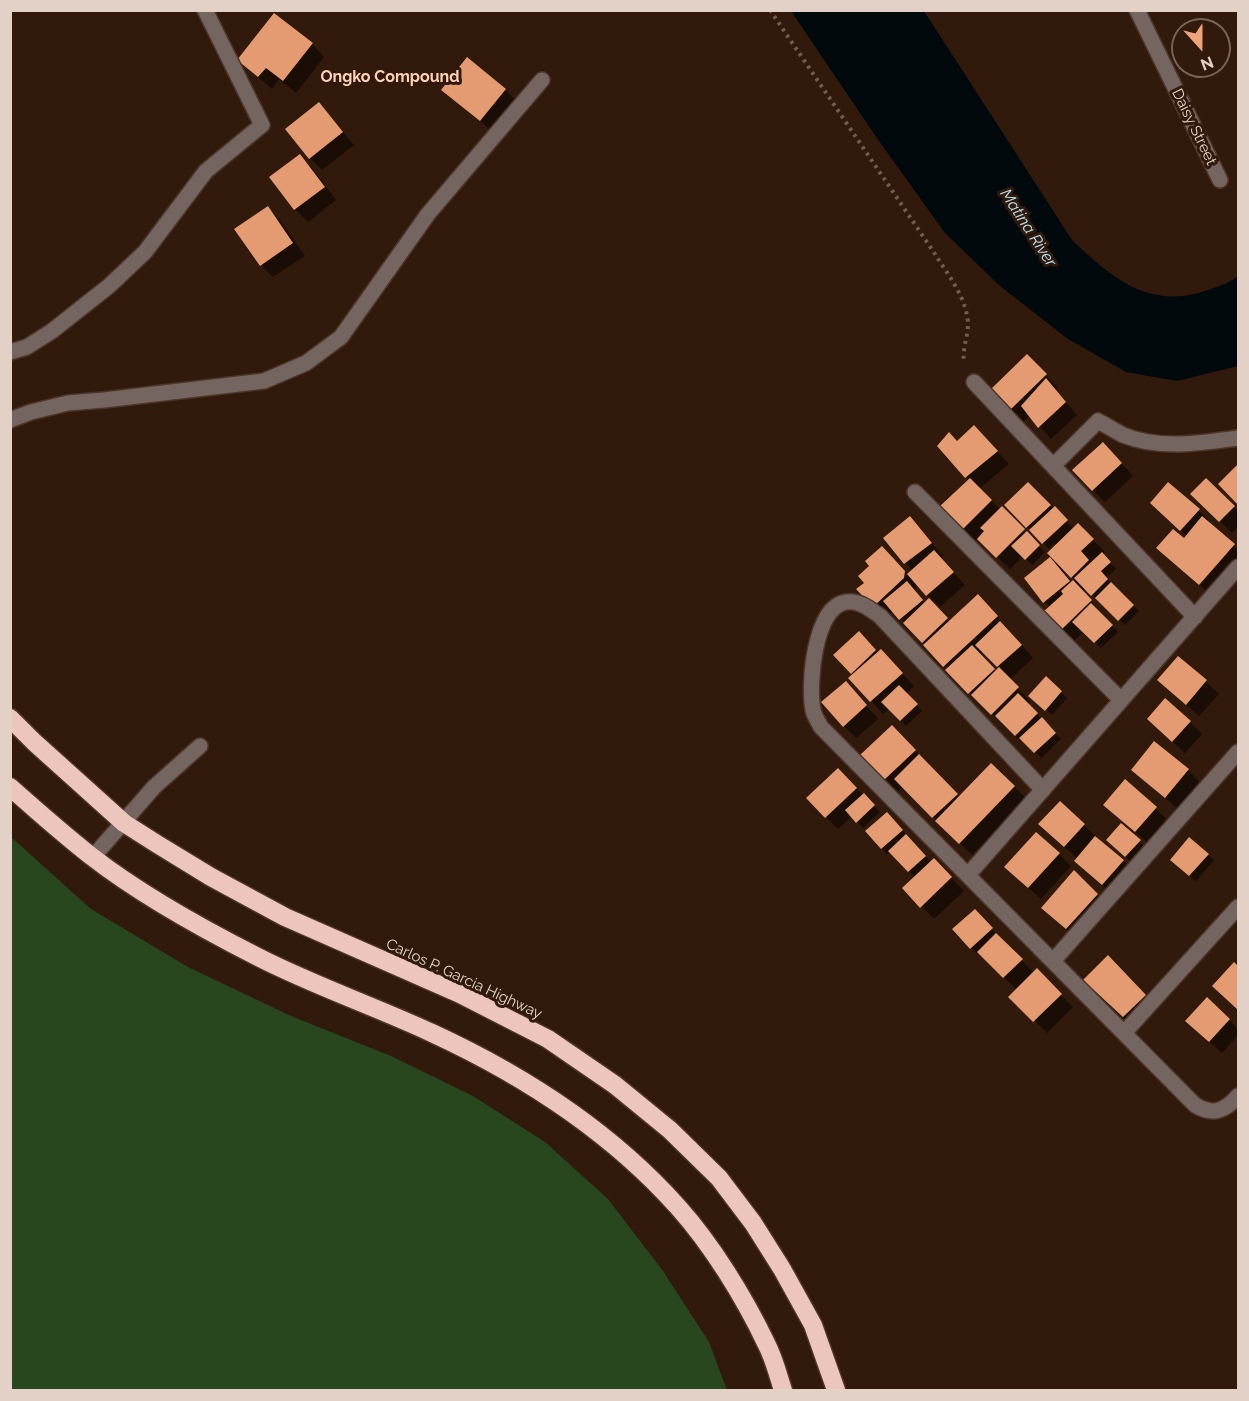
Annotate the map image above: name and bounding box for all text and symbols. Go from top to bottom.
north arrow [1171,18,1231,78]
text: N [1198,52,1216,74]
district label: Ongko Compound [320,67,460,87]
street label: Daisy Street [1168,86,1220,168]
water label: Matina River [996,185,1060,271]
street label: Carlos P. Garcia Highway [383,935,545,1023]

